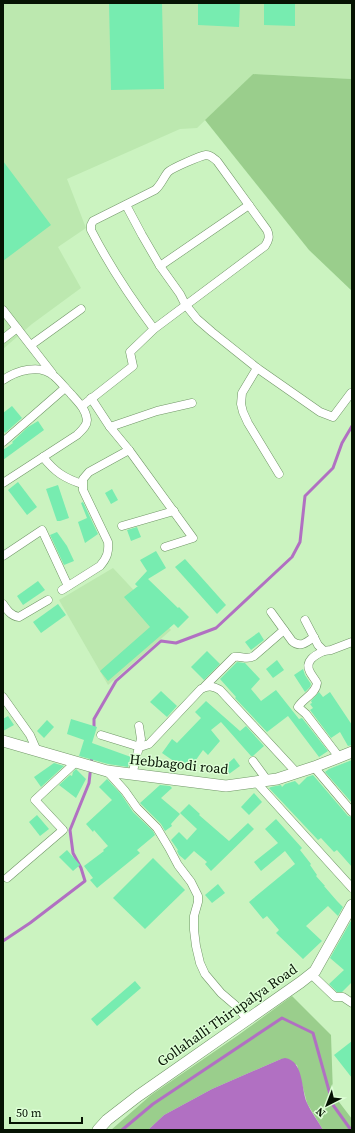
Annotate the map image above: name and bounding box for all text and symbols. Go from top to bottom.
street label: Hebbagodi road [128,749,230,779]
street label: Gollahalli Thirupalya Road [153,959,301,1071]
north arrow [307,1085,347,1125]
scale bar [10,1099,82,1125]
text: N [313,1104,329,1120]
text: 50 m [16,1105,42,1121]

